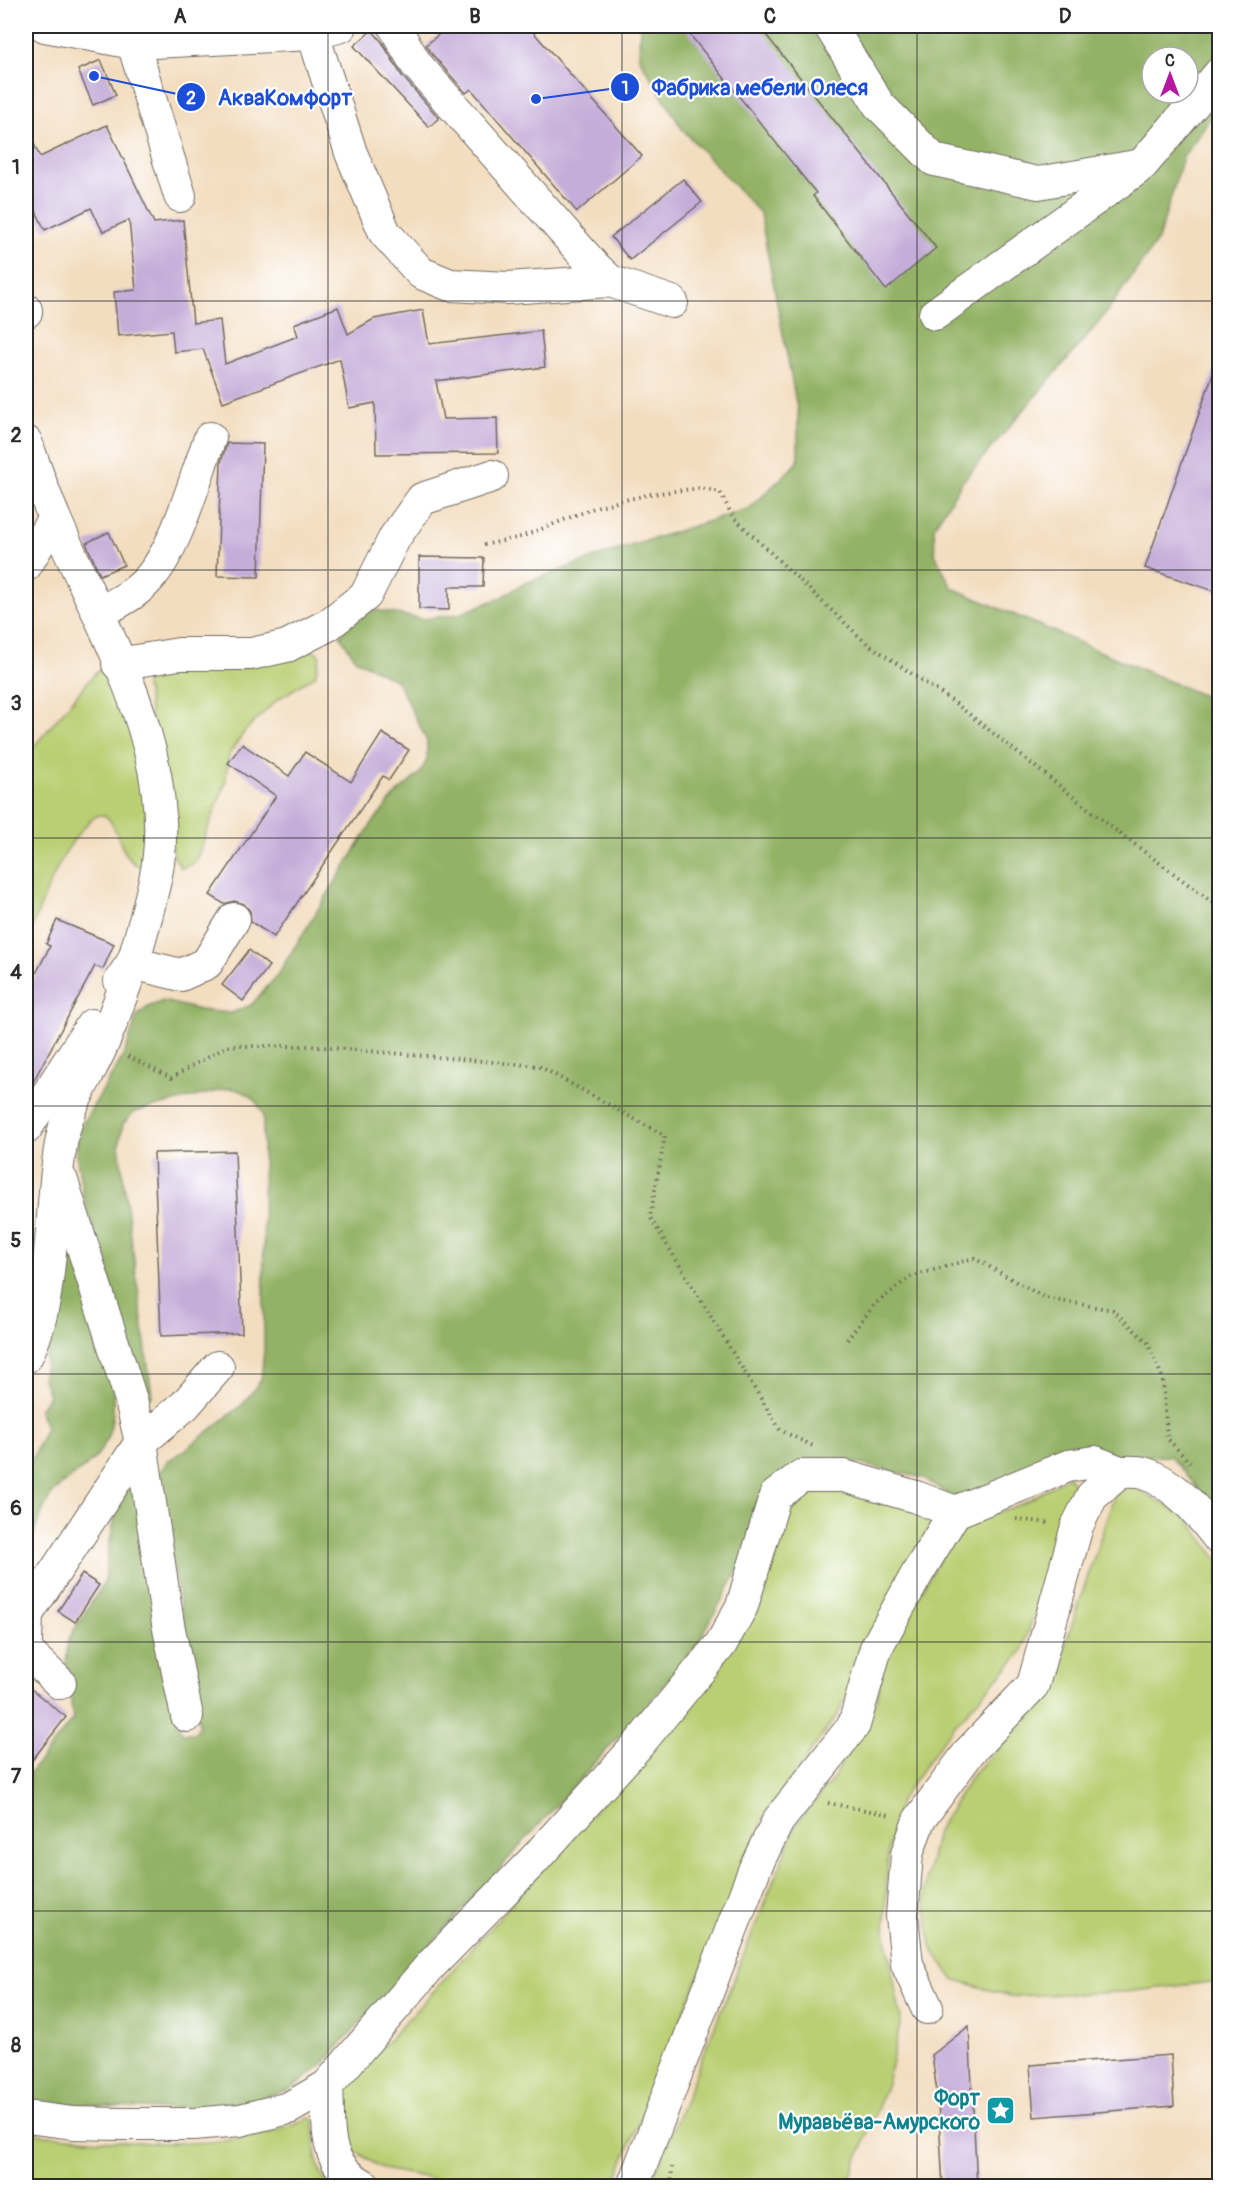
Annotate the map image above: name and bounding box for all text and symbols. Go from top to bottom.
text: A [174,4,187,29]
text: B [469,4,481,29]
text: C [764,4,776,29]
text: D [1059,4,1072,29]
north arrow [1140,45,1200,105]
text: С [1165,51,1175,71]
callout: Фабрика мебели Олеся [610,67,880,107]
text: Фабрика мебели Олеся [651,74,868,102]
callout: АкваКомфорт [176,77,364,117]
text: 1 [621,77,629,100]
text: АкваКомфорт [218,84,353,112]
text: 2 [186,87,196,110]
text: 1 [12,155,20,180]
text: 2 [10,423,22,448]
text: 3 [10,691,22,716]
text: 4 [10,960,22,985]
text: 5 [11,1228,22,1253]
text: 6 [10,1496,22,1521]
text: 7 [11,1764,22,1789]
text: 8 [11,2033,21,2058]
place label: Форт Муравьёва-Амурского [778,2085,981,2136]
place icon: Форт Муравьёва-Амурского [985,2094,1017,2126]

